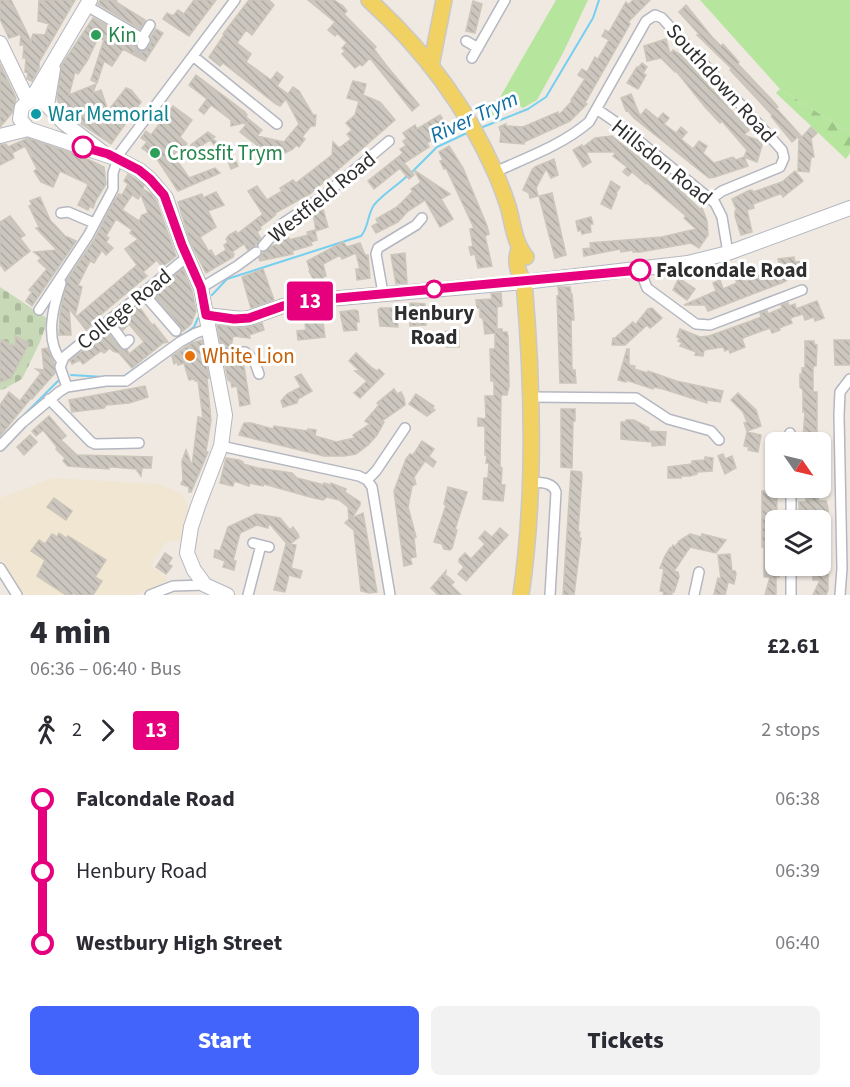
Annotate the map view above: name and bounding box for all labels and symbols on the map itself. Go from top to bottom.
street label: Southdown Road [659,17,783,149]
place label: Kin [108,20,137,50]
marker: Kin [89,28,103,42]
water label: River Trym [425,83,523,151]
place label: War Memorial [48,99,169,129]
marker: War Memorial [29,107,43,121]
street label: Hillsdon Road [605,112,719,212]
unlabelled marker [72,136,94,158]
place label: Crossfit Trym [167,138,283,168]
street label: Westfield Road [262,144,382,250]
marker: Crossfit Trym [148,146,162,160]
place label: Falcondale Road [656,255,808,285]
marker: Falcondale Road [629,259,651,281]
street label: College Road [70,261,178,357]
marker: Henbury Road [425,280,443,298]
line badge: 13 [283,282,337,320]
place label: Henbury Road [394,298,474,352]
place label: White Lion [202,341,295,371]
marker: White Lion [183,349,197,363]
north arrow [765,432,831,498]

